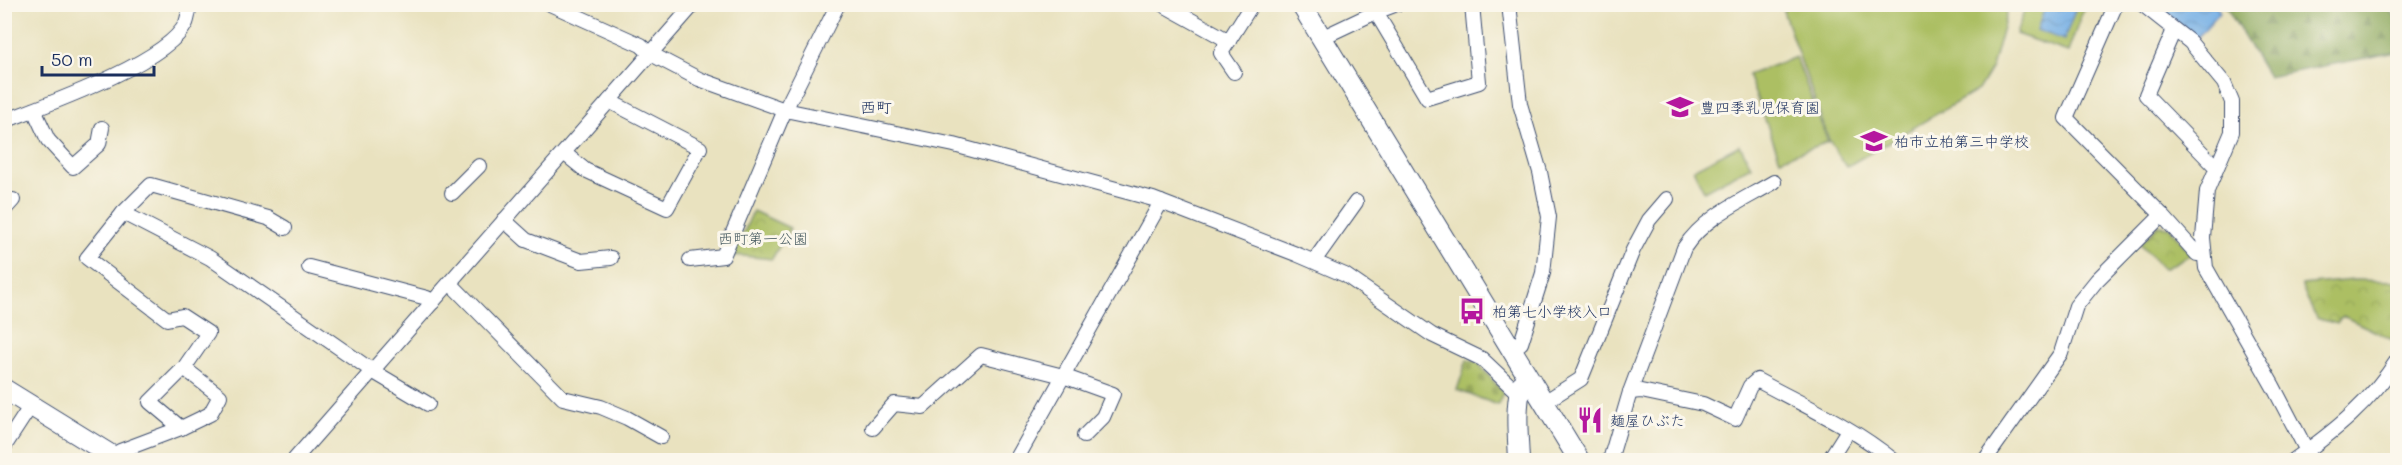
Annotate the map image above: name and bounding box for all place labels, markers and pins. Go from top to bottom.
school or university icon: 豊四季乳児保育園 [1665,92,1695,122]
place label: 豊四季乳児保育園 [1700,97,1820,117]
school or university icon: 柏市立柏第三中学校 [1859,126,1889,156]
place label: 柏市立柏第三中学校 [1894,131,2029,151]
bus stop icon: 柏第七小学校入口 [1457,296,1487,326]
place label: 柏第七小学校入口 [1492,301,1612,321]
restaurant icon: 麺屋ひぶた [1575,405,1605,435]
place label: 麺屋ひぶた [1610,410,1685,430]

